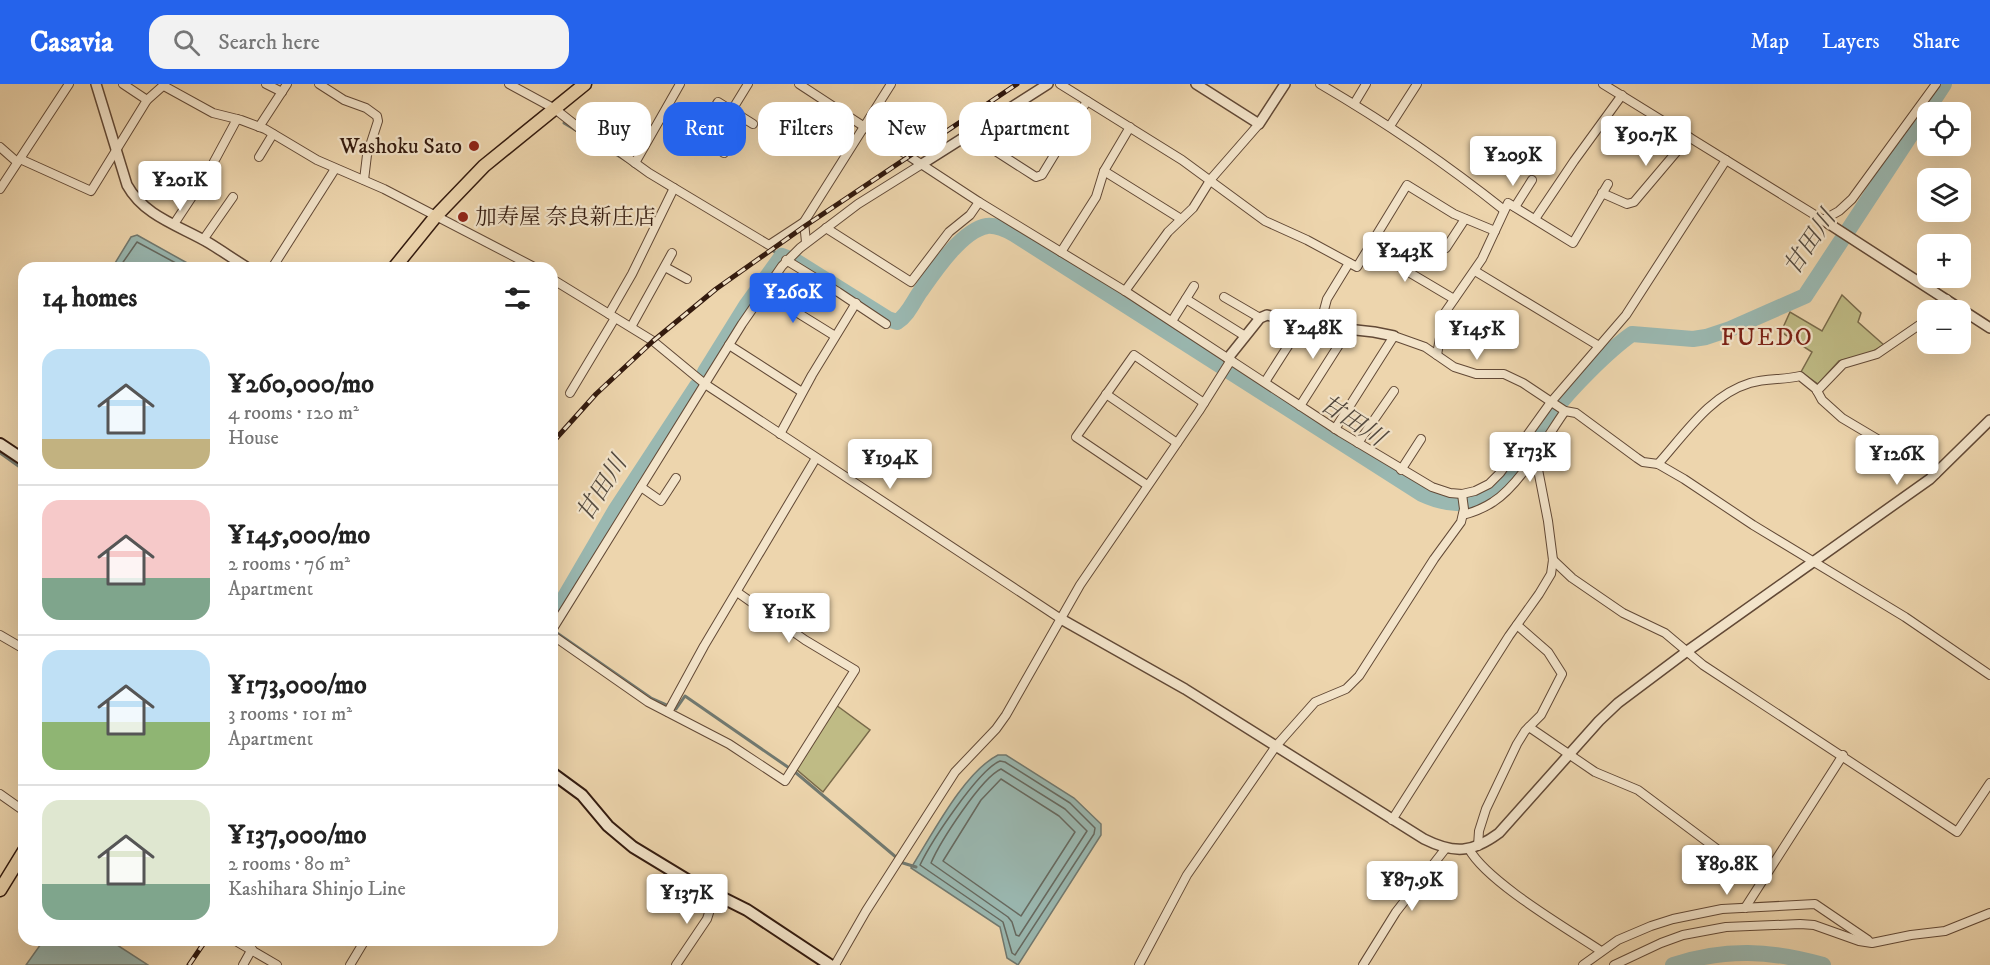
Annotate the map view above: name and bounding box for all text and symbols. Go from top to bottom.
search box [149,15,569,69]
text: Casavia [30,25,113,60]
icon: search [170,26,203,59]
text: Search here [218,29,320,56]
text: Map [1750,29,1789,55]
text: Layers [1822,29,1880,55]
text: Share [1913,29,1960,55]
chip: Buy [576,102,651,156]
chip: Rent [663,102,746,156]
chip: Filters [758,102,854,156]
chip: New [866,102,947,156]
chip: Apartment [959,102,1091,156]
map controls [1917,102,1971,354]
button: locate [1917,102,1971,156]
pin: ¥90.7K [1597,116,1695,167]
text: ¥90.7K [1615,123,1677,148]
place label: Washoku Sato [339,133,462,160]
pin: ¥209K [1471,136,1555,187]
marker: Washoku Sato [467,139,481,153]
text: ¥209K [1484,143,1542,168]
pin: ¥201K [138,161,222,212]
text: ¥201K [152,168,208,193]
button: layers [1917,168,1971,222]
water label: 甘田川 [1777,202,1844,281]
place label: 加寿屋 奈良新庄店 [475,204,656,231]
marker: 加寿屋 奈良新庄店 [456,210,470,224]
pin: ¥243K [1363,232,1447,283]
button: + [1917,234,1971,288]
text: ¥243K [1377,239,1433,264]
pin: ¥260K [751,273,835,324]
text: ¥260K [764,280,822,305]
text: 14 homes [42,282,137,315]
icon: filters [501,282,534,315]
button: − [1917,300,1971,354]
pin: ¥248K [1271,309,1355,360]
pin: ¥145K [1435,310,1519,361]
text: ¥248K [1284,316,1342,341]
text: ¥145K [1449,317,1505,342]
district label: FUEDO [1721,323,1813,353]
text: ¥260,000/mo [228,368,374,401]
icon: home [90,373,162,445]
water label: 甘田川 [1314,389,1393,455]
text: 4 rooms · 120 m² [228,401,359,426]
text: House [228,426,279,451]
pin: ¥173K [1488,432,1572,483]
pin: ¥126K [1855,435,1939,486]
pin: ¥194K [848,439,932,490]
text: ¥173K [1504,439,1556,464]
text: ¥126K [1869,442,1925,467]
text: ¥194K [862,446,918,471]
water label: 甘田川 [570,448,635,527]
text: ¥145,000/mo [228,519,370,552]
icon: home [90,524,162,596]
text: 2 rooms · 76 m² [228,552,350,577]
text: Apartment [228,577,313,602]
pin: ¥101K [747,593,831,644]
text: ¥101K [763,600,815,625]
text: ¥173,000/mo [228,669,367,702]
icon: home [90,674,162,746]
text: 3 rooms · 101 m² [228,702,352,727]
text: Apartment [228,727,313,752]
text: ¥137,000/mo [228,819,366,852]
icon: home [90,824,162,896]
pin: ¥89.8K [1678,845,1776,896]
text: 2 rooms · 80 m² [228,852,350,877]
text: ¥89.8K [1696,852,1758,877]
pin: ¥87.9K [1363,861,1461,912]
text: ¥87.9K [1381,868,1443,893]
pin: ¥137K [645,874,729,925]
text: Kashihara Shinjo Line [228,877,406,902]
text: ¥137K [661,881,713,906]

